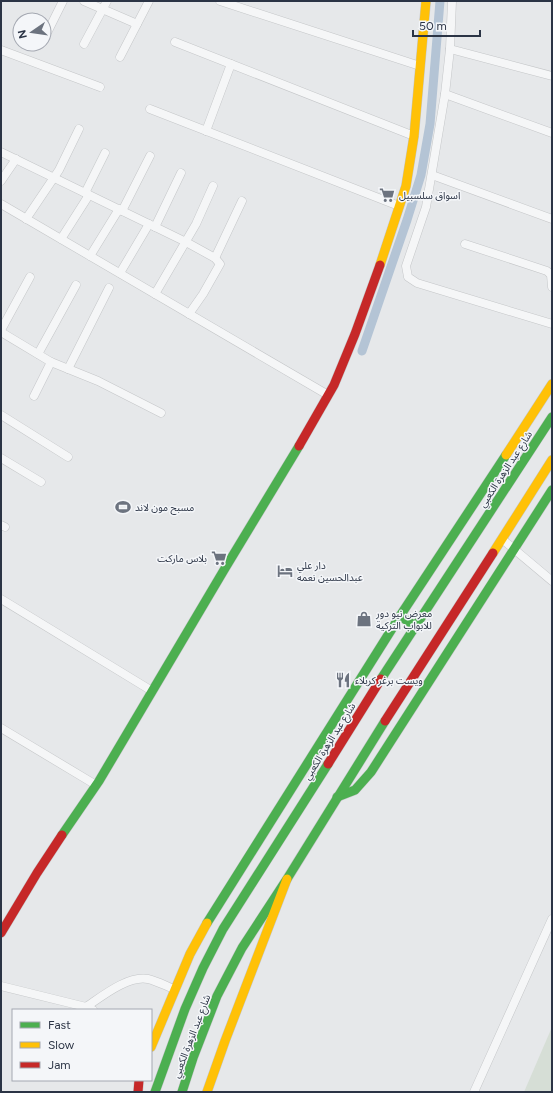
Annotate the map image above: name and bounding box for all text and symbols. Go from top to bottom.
north arrow [12,12,52,52]
scale bar [413,12,480,38]
text: 50 m [419,19,447,33]
text: N [15,29,30,40]
supermarket icon: اسواق سلسبيل [378,186,396,204]
place label: اسواق سلسبيل [399,189,460,202]
street label: شارع عبد الزهرة الكعبي [476,428,536,511]
sports icon: مسبح مون لاند [114,498,132,516]
place label: مسبح مون لاند [135,501,194,515]
supermarket icon: بلاس ماركت [210,549,228,567]
place label: بلاس ماركت [157,552,207,565]
place label: دار علي عبدالحسين نعمه [297,559,363,584]
hotel icon: دار علي عبدالحسين نعمه [276,562,294,580]
place label: معرض نيو دور للابواب التركية [375,607,432,632]
shop icon: معرض نيو دور للابواب التركية [355,610,373,628]
restaurant icon: ويست برغر كربلاء [334,671,352,689]
place label: ويست برغر كربلاء [355,674,423,687]
street label: شارع عبد الزهرة الكعبي [300,700,360,783]
street label: شارع عبد الزهرة الكعبي [170,992,215,1080]
legend [12,1009,152,1081]
text: Fast [48,1018,71,1032]
text: Slow [48,1038,75,1052]
text: Jam [48,1058,71,1072]

